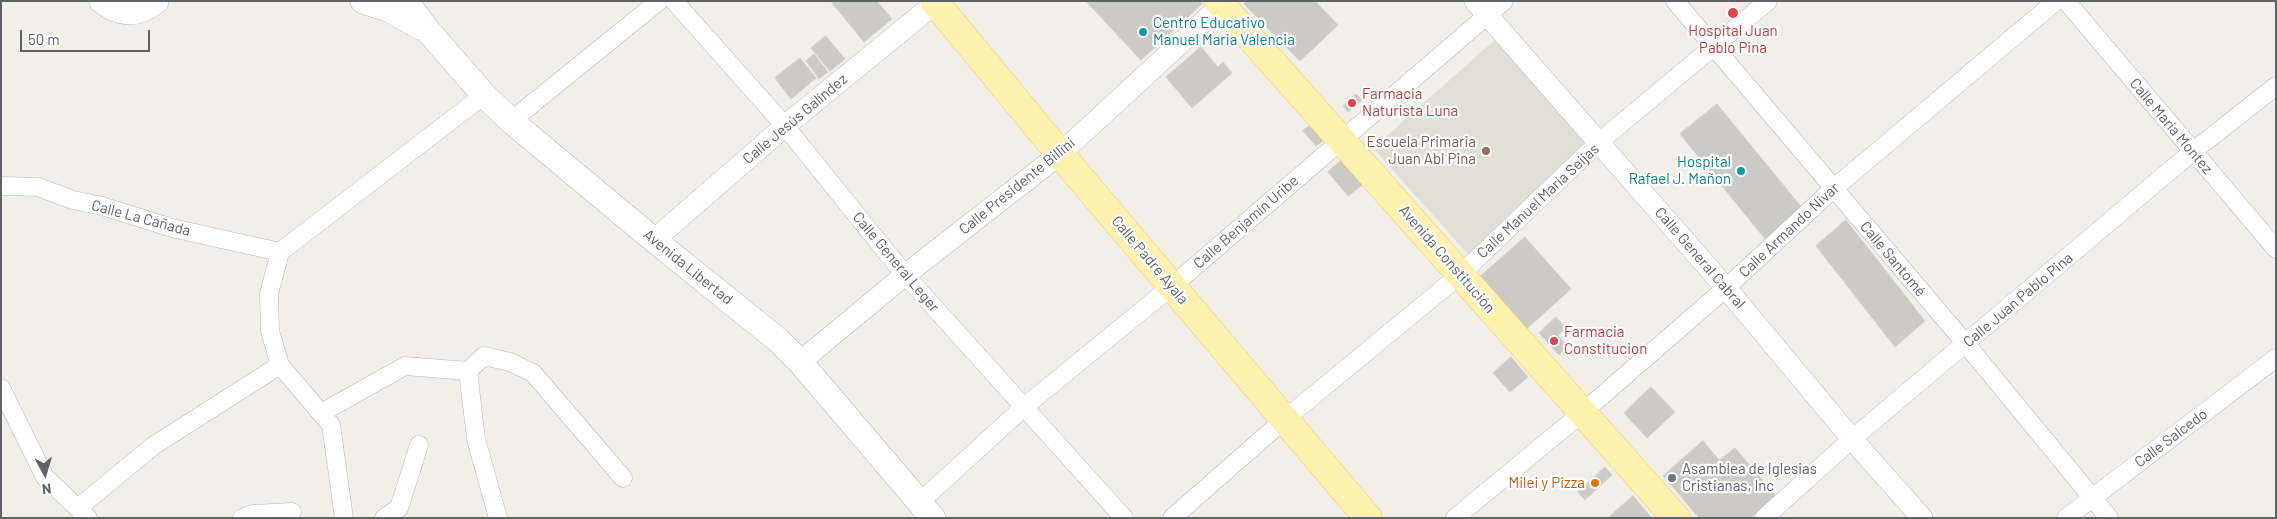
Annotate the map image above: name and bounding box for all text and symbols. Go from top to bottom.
marker: Hospital Juan Pablo Pina [1726,6,1740,20]
place label: Centro Educativo Manuel Maria Valencia [1153,14,1295,49]
scale bar [22,20,152,52]
place label: Hospital Juan Pablo Pina [1688,22,1778,57]
marker: Centro Educativo Manuel Maria Valencia [1137,26,1149,38]
text: 50 m [28,30,60,48]
street label: Calle Jesús Galíndez [739,70,851,168]
street label: Calle María Montez [2126,75,2216,177]
place label: Farmacia Naturista Luna [1362,85,1458,120]
marker: Farmacia Naturista Luna [1346,97,1358,109]
place label: Escuela Primaria Juan Abl Pina [1367,133,1476,168]
street label: Calle Presidente Billini [955,134,1079,238]
street label: Calle Manuel María Seijas [1473,140,1603,262]
marker: Escuela Primaria Juan Abl Pina [1480,145,1492,157]
place label: Hospital Rafael J. Mañon [1629,153,1731,188]
marker: Hospital Rafael J. Mañon [1735,165,1747,177]
street label: Calle Benjamín Uribe [1190,172,1302,272]
street label: Calle Armando Nivar [1735,179,1843,281]
street label: Calle La Cañada [89,196,193,240]
street label: Avenida Constitución [1395,201,1499,317]
street label: Calle General Cabral [1651,204,1749,312]
street label: Calle General Leger [849,208,943,316]
street label: Calle Padre Ayala [1108,212,1192,308]
street label: Calle Santomé [1856,218,1930,300]
street label: Avenida Libertad [640,225,736,309]
street label: Calle Juan Pablo Pina [1959,249,2077,351]
place label: Farmacia Constitucion [1564,323,1647,358]
marker: Farmacia Constitucion [1548,335,1560,347]
street label: Calle Salcedo [2131,405,2211,471]
north arrow [20,449,70,499]
place label: Asamblea de Iglesias Cristianas, Inc [1682,460,1817,495]
marker: Asamblea de Iglesias Cristianas, Inc [1666,472,1678,484]
place label: Milei y Pizza [1509,474,1585,492]
marker: Milei y Pizza [1589,477,1601,489]
text: N [41,480,52,498]

